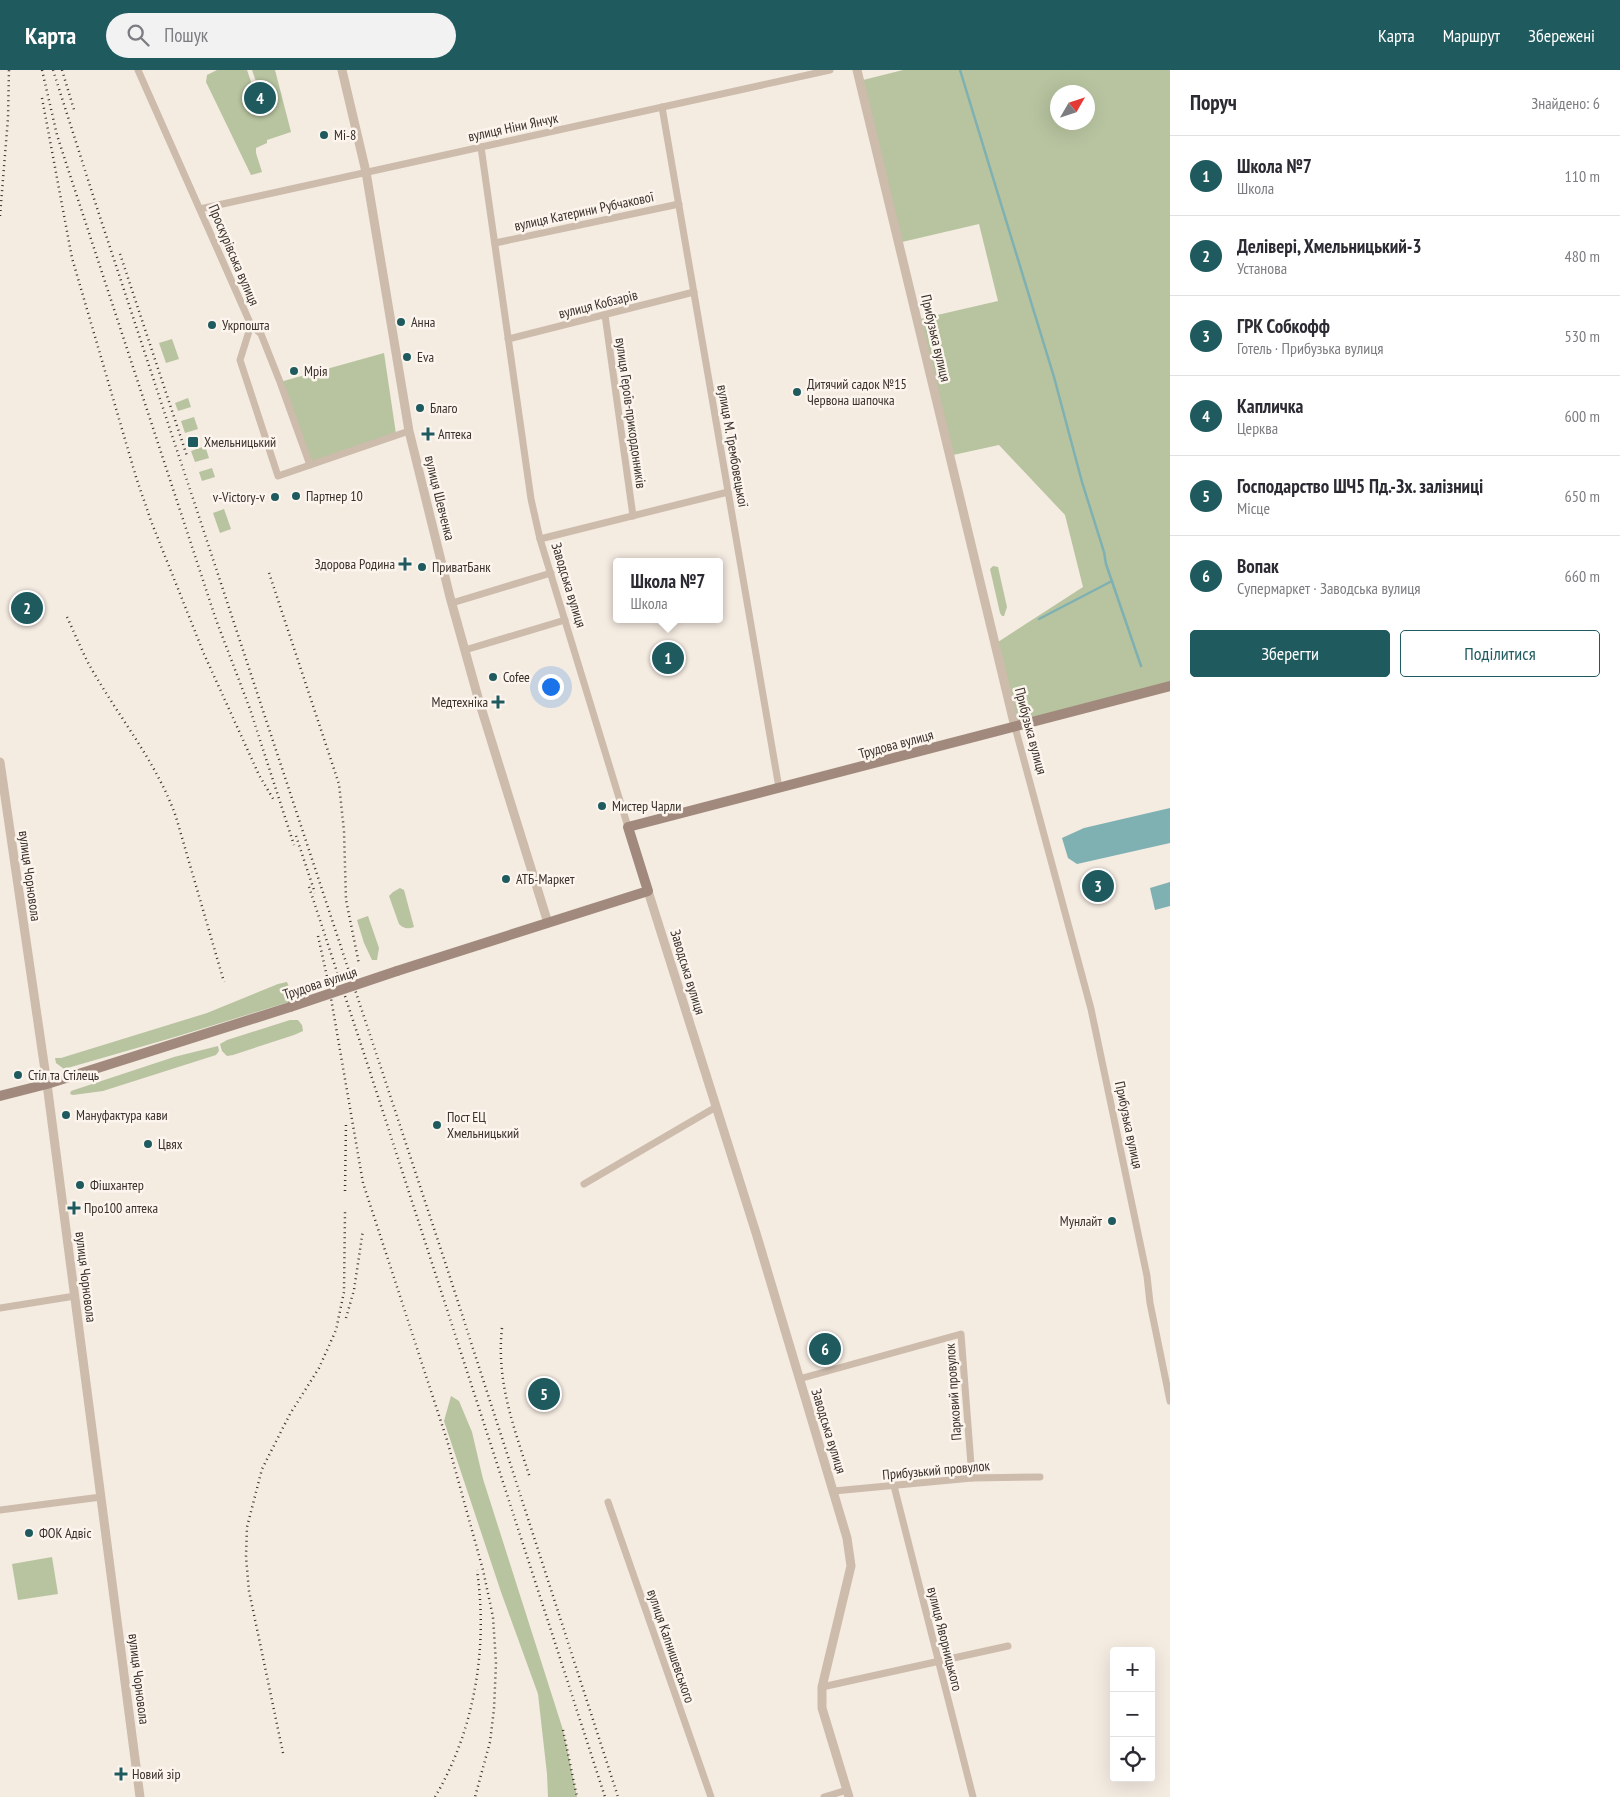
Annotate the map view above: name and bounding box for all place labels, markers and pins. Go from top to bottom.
pin: 4 [244,79,276,117]
place label: Mi-8 [334,126,356,144]
marker: Mi-8 [318,129,330,141]
place label: Анна [411,313,435,331]
place label: Укрпошта [222,316,270,334]
marker: Анна [395,316,407,328]
marker: Укрпошта [206,319,218,331]
place label: Eva [417,348,434,366]
marker: Eva [401,351,413,363]
place label: Мрія [304,362,327,380]
marker: Мрія [288,365,300,377]
place label: Дитячий садок №15 Червона шапочка [807,375,907,409]
marker: Дитячий садок №15 Червона шапочка [791,386,803,398]
place label: Благо [430,399,458,417]
marker: Благо [414,402,426,414]
place label: Аптека [438,425,472,443]
marker: Аптека [422,428,434,440]
place label: Хмельницький [204,433,276,451]
marker: Хмельницький [186,435,200,449]
place label: Партнер 10 [306,487,363,505]
place label: v-Victory-v [213,488,266,506]
marker: Партнер 10 [290,490,302,502]
marker: v-Victory-v [269,491,281,503]
place label: Здорова Родина [314,555,395,573]
marker: Здорова Родина [399,558,411,570]
place label: ПриватБанк [432,558,491,576]
marker: ПриватБанк [416,561,428,573]
pin: 2 [11,589,43,627]
pin: 1 [652,639,684,677]
place label: Cofee [503,668,530,686]
marker: Cofee [487,671,499,683]
place label: Медтехніка [432,693,488,711]
marker: Медтехніка [492,696,504,708]
place label: Мистер Чарли [612,797,681,815]
marker: Мистер Чарли [596,800,608,812]
pin: 3 [1082,867,1114,905]
place label: АТБ-Маркет [516,870,575,888]
marker: АТБ-Маркет [500,873,512,885]
place label: Стіл та Стілець [28,1066,99,1084]
marker: Стіл та Стілець [12,1069,24,1081]
place label: Мануфактура кави [76,1106,168,1124]
place label: Пост ЕЦ Хмельницький [447,1108,519,1142]
marker: Мануфактура кави [60,1109,72,1121]
marker: Пост ЕЦ Хмельницький [431,1119,443,1131]
place label: Цвях [158,1135,183,1153]
marker: Цвях [142,1138,154,1150]
place label: Фішхантер [90,1176,144,1194]
marker: Фішхантер [74,1179,86,1191]
place label: Про100 аптека [84,1199,158,1217]
marker: Про100 аптека [68,1202,80,1214]
place label: Мунлайт [1060,1212,1103,1230]
marker: Мунлайт [1106,1215,1118,1227]
pin: 6 [809,1330,841,1368]
pin: 5 [528,1375,560,1413]
place label: ФОК Адвіс [39,1524,91,1542]
marker: ФОК Адвіс [23,1527,35,1539]
place label: Новий зір [132,1765,181,1783]
marker: Новий зір [114,1767,128,1781]

